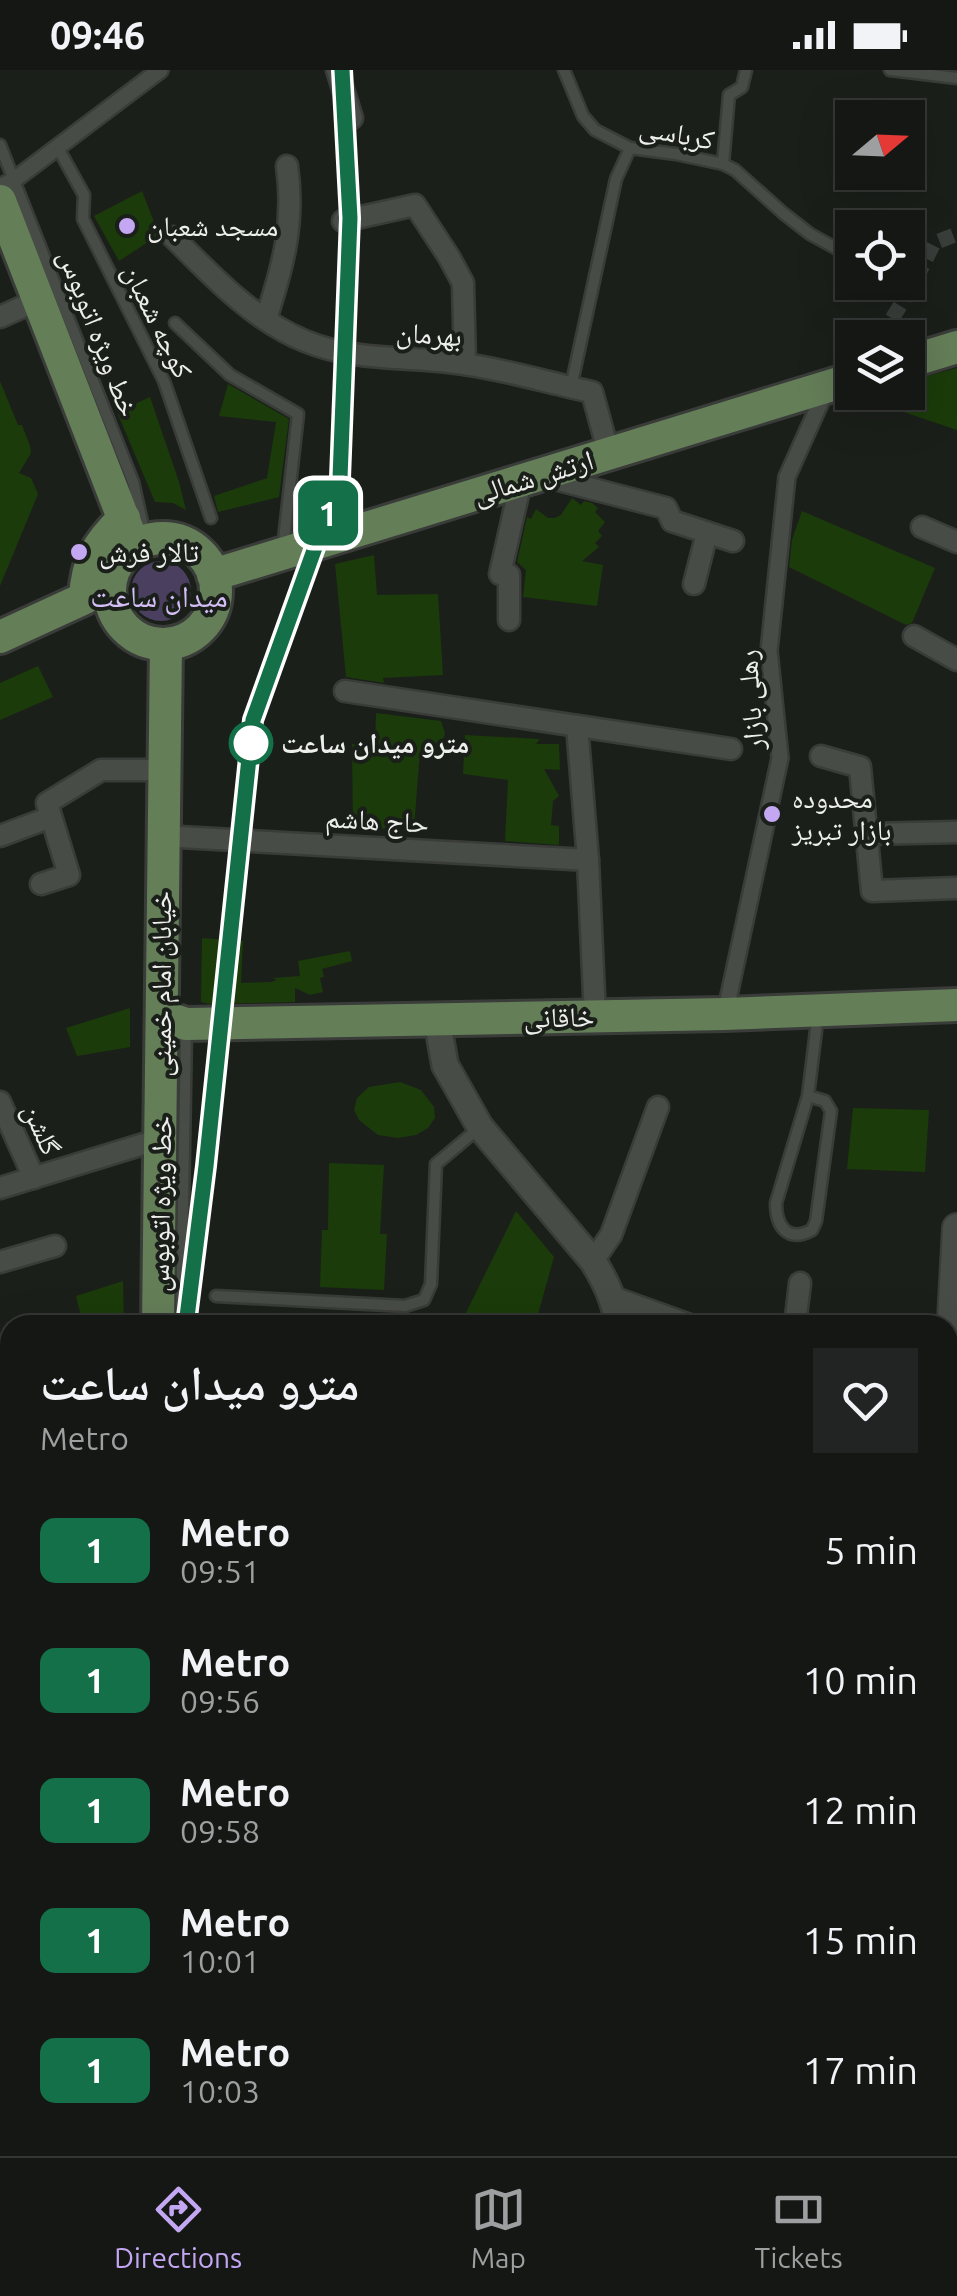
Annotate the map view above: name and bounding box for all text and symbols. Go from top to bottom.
text: 09:46 [50,14,145,56]
north arrow [835,100,925,190]
map controls [835,100,925,410]
street label: کرباسی [637,110,717,158]
place label: مسجد شعبان [147,210,278,243]
button: locate [835,210,925,300]
marker: مسجد شعبان [116,215,138,237]
street label: خط ویژه اتوبوس [51,245,146,422]
street label: کوچه شعبان [116,259,200,384]
street label: بهرمان [395,316,463,353]
button: layers [835,320,925,410]
street label: ارتش شمالی [469,444,598,512]
line badge: 1 [296,480,360,546]
text: 1 [318,493,338,533]
place label: تالار فرش [99,536,199,570]
marker: تالار فرش [68,541,90,563]
district label: میدان ساعت [90,579,228,615]
street label: رهلی بازار [731,649,772,752]
marker: مترو میدان ساعت [230,722,272,764]
place label: مترو میدان ساعت [281,727,469,760]
place label: محدوده بازار تبریز [791,782,892,846]
street label: حاج هاشم [324,801,430,842]
marker: محدوده بازار تبریز [761,803,783,825]
street label: خیابان امام خمینی [145,891,180,1077]
street label: خاقانی [523,1000,595,1036]
street label: گلشن [15,1098,68,1161]
street label: خط ویژه اتوبوس [142,1116,180,1292]
button: heart [813,1348,918,1453]
text: مترو میدان ساعت [40,1355,359,1409]
text: Metro [40,1420,129,1456]
text: Metro [180,1511,290,1553]
text: 5 min [824,1529,918,1571]
text: 1 [85,1530,105,1570]
text: 09:51 [180,1553,260,1589]
text: Metro [180,1641,290,1683]
text: 10 min [803,1659,918,1701]
text: 1 [85,1660,105,1700]
text: 09:56 [180,1683,260,1719]
text: Metro [180,1771,290,1813]
text: 12 min [803,1789,918,1831]
text: 1 [85,1790,105,1830]
text: 09:58 [180,1813,260,1849]
text: Metro [180,1901,290,1943]
text: 15 min [803,1919,918,1961]
text: 1 [85,1920,105,1960]
text: 10:01 [180,1943,260,1979]
text: Metro [180,2031,290,2073]
text: 17 min [803,2049,918,2091]
text: 1 [85,2050,105,2090]
text: 10:03 [180,2073,260,2109]
tab: Directions [114,2182,242,2273]
tab: Map [471,2182,526,2273]
tab: Tickets [754,2182,843,2273]

